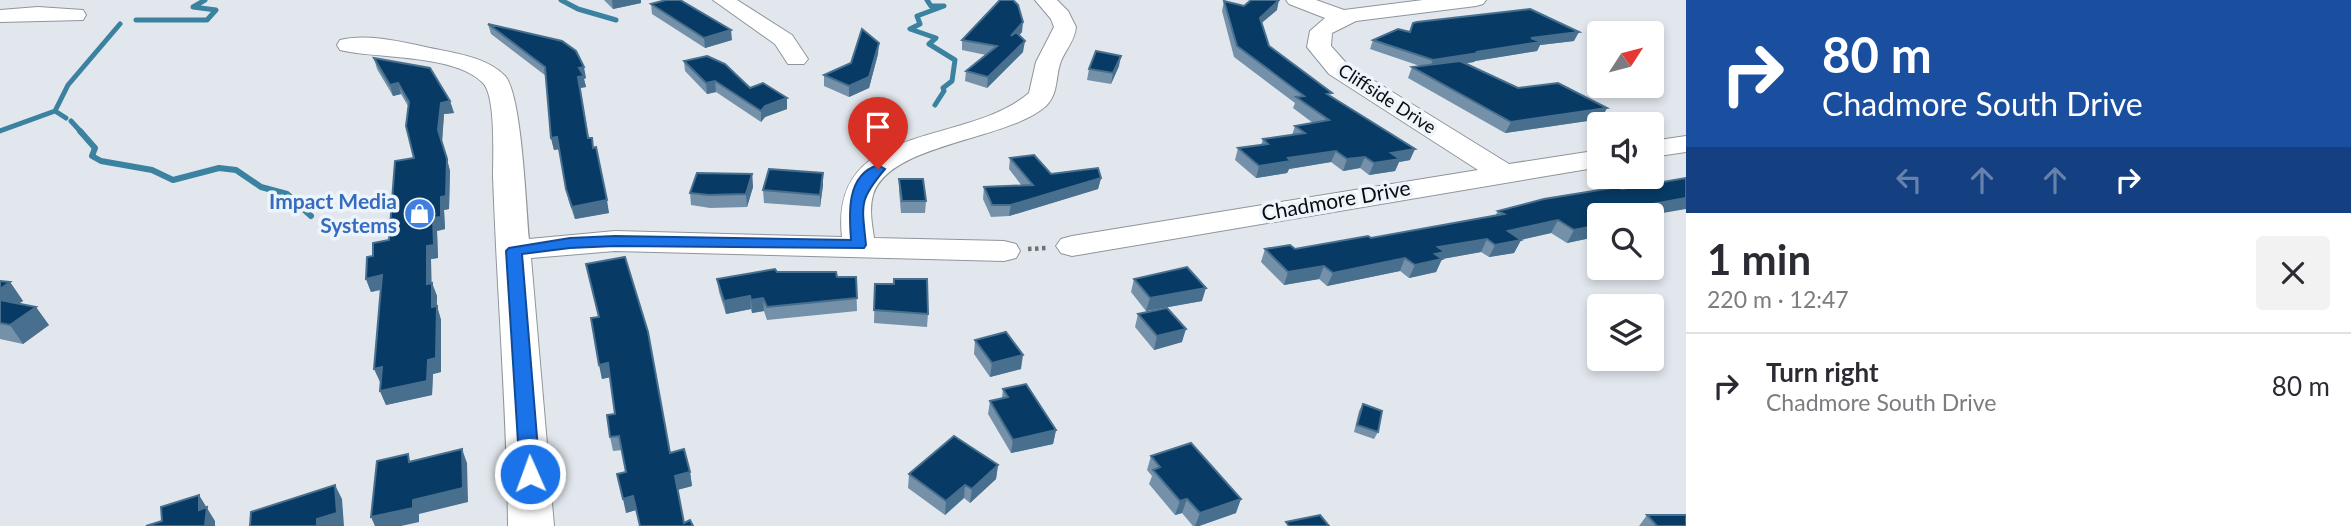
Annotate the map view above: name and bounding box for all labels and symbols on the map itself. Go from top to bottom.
north arrow [1587,21,1664,98]
street label: Cliffside Drive [1335,58,1440,138]
pin [848,97,908,169]
street label: Chadmore Drive [1259,174,1412,225]
place label: Impact Media Systems [269,188,397,237]
shop icon: Impact Media Systems [403,197,437,231]
position arrow [493,437,567,511]

